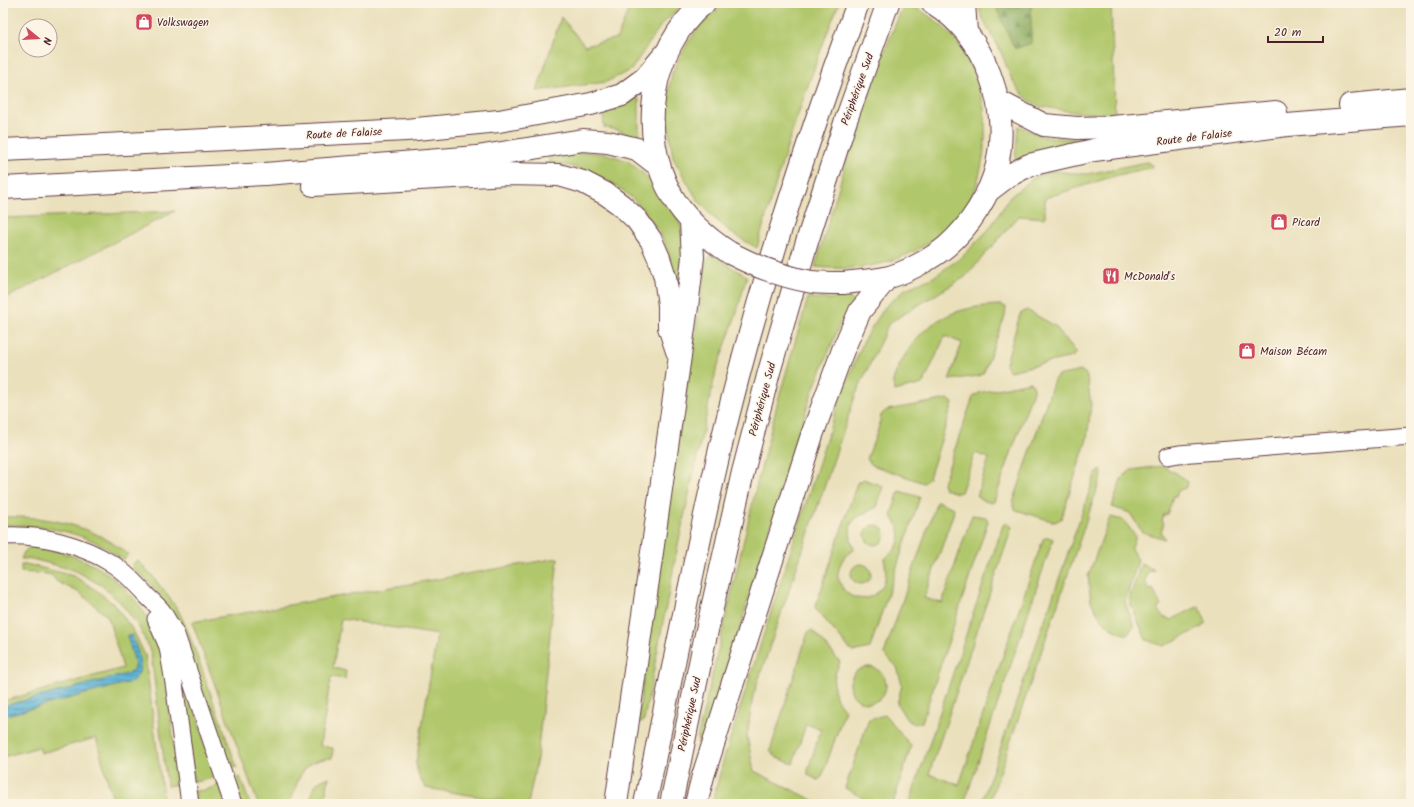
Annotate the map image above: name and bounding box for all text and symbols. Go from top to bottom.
shop icon: Volkswagen [134,12,154,32]
place label: Volkswagen [157,14,209,32]
north arrow [18,18,58,58]
scale bar [1268,18,1323,44]
text: 20 m [1274,23,1302,42]
text: N [37,35,56,47]
street label: Périphérique Sud [837,50,880,128]
street label: Route de Falaise [306,123,383,145]
street label: Route de Falaise [1155,124,1233,152]
shop icon: Picard [1269,212,1289,232]
place label: Picard [1292,214,1320,232]
restaurant icon: McDonald's [1101,266,1121,286]
place label: McDonald's [1124,268,1175,286]
shop icon: Maison Bécam [1237,341,1257,361]
place label: Maison Bécam [1260,343,1327,361]
street label: Périphérique Sud [744,360,782,438]
street label: Périphérique Sud [673,675,707,753]

